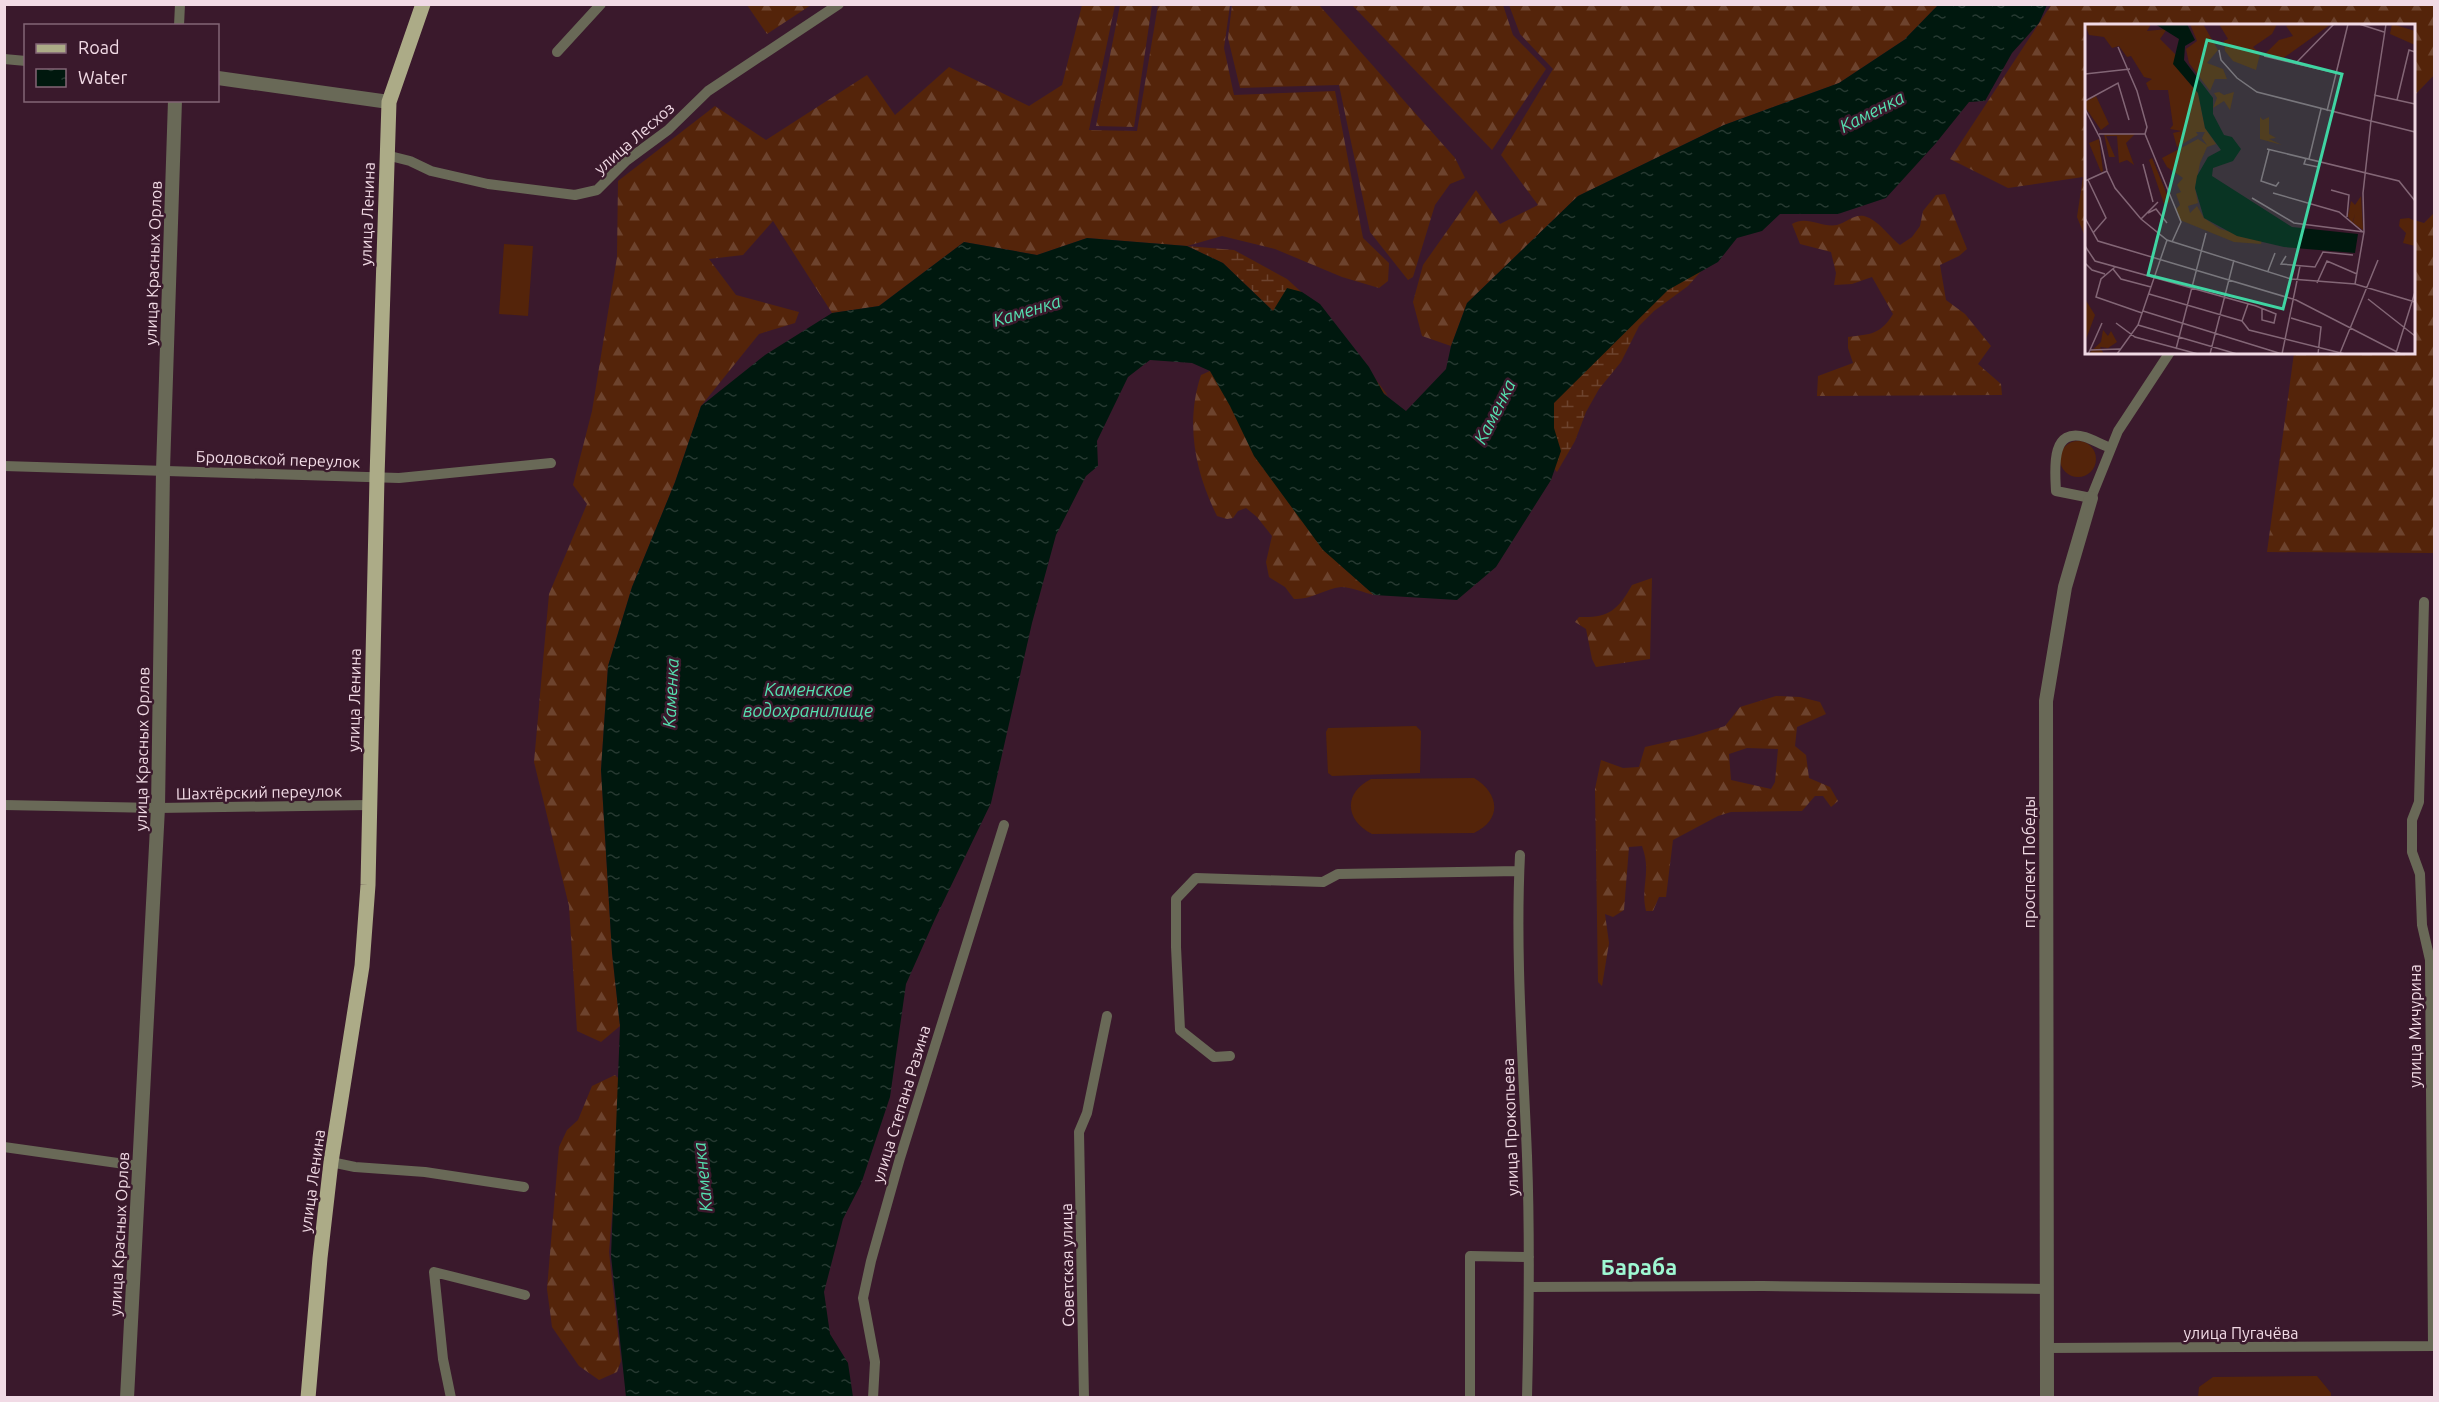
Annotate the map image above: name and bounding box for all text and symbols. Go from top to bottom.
legend [24,24,219,102]
inset map [2085,24,2415,354]
text: Road [78,37,120,57]
text: Water [78,67,128,87]
water label: Каменка [1836,86,1907,136]
street label: улица Лесхоз [590,98,678,178]
street label: улица Ленина [356,162,378,266]
street label: улица Красных Орлов [141,180,165,346]
water label: Каменка [990,290,1063,330]
water label: Каменка [1469,376,1519,447]
street label: Бродовской переулок [195,447,361,471]
street label: улица Ленина [344,648,364,752]
water label: Каменка [658,657,682,728]
street label: улица Красных Орлов [132,667,152,831]
water label: Каменское водохранилище [743,679,873,720]
street label: Шахтёрский переулок [176,782,342,802]
street label: проспект Победы [2020,796,2038,928]
street label: улица Мичурина [2406,964,2424,1088]
street label: улица Степана Разина [868,1023,934,1185]
street label: улица Прокопьева [1499,1058,1521,1196]
street label: улица Ленина [296,1128,328,1234]
water label: Каменка [688,1141,716,1213]
street label: улица Красных Орлов [106,1151,132,1317]
street label: Советская улица [1057,1203,1077,1327]
district label: Бараба [1601,1254,1677,1279]
street label: улица Пугачёва [2183,1324,2299,1342]

